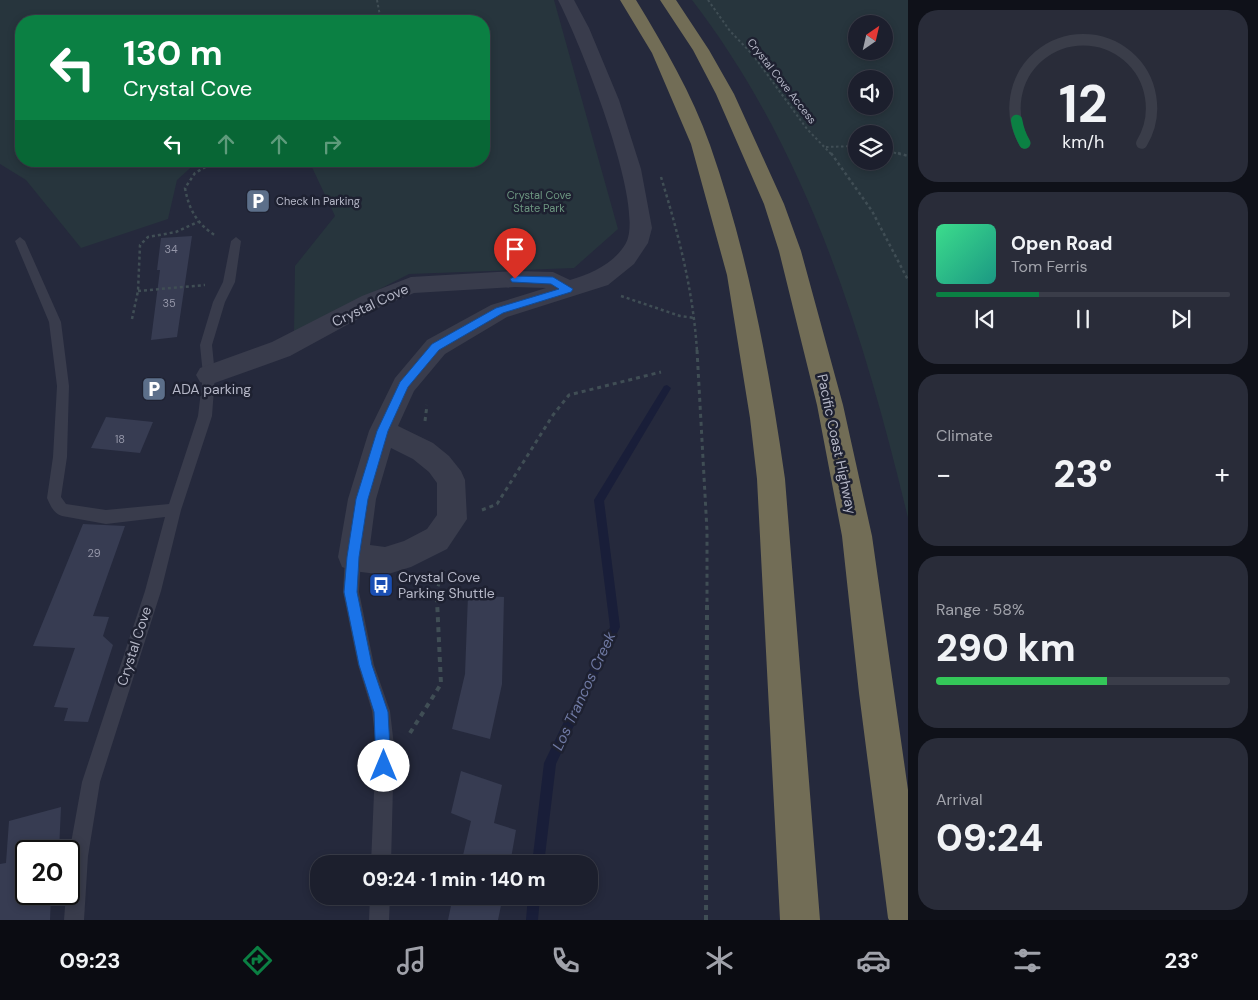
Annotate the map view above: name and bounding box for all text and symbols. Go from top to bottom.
north arrow [848,15,892,60]
map controls [848,15,893,170]
text: 130 m [123,30,223,76]
icon: left [40,35,105,100]
street label: Crystal Cove Access [744,36,820,126]
button: sound [848,70,893,115]
text: 12 [1059,70,1107,138]
text: Crystal Cove [123,74,252,103]
button: layers [848,125,893,170]
icon: left [159,130,187,158]
icon: ahead [212,130,240,158]
icon: ahead [265,130,293,158]
icon: right [318,130,346,158]
text: km/h [1062,130,1104,154]
parking icon: Check In Parking [245,188,271,214]
park label: Crystal Cove State Park [507,188,571,215]
place label: Check In Parking [276,194,360,208]
pin [494,228,536,279]
text: Open Road [1011,231,1113,256]
icon: arrive [501,235,529,263]
house number: 34 [164,242,178,256]
text: Tom Ferris [1011,256,1088,277]
street label: Crystal Cove [329,279,411,331]
house number: 35 [162,296,176,310]
icon: previous [971,305,999,333]
icon: pause [1069,305,1097,333]
icon: next [1167,305,1195,333]
street label: Pacific Coast Highway [813,372,861,516]
parking icon: ADA parking [141,376,167,402]
place label: ADA parking [172,380,251,398]
text: Climate [936,425,993,446]
house number: 18 [115,432,125,446]
text: 23° [1054,449,1112,499]
text: − [936,456,951,493]
text: + [1215,456,1230,493]
house number: 29 [87,546,101,560]
place label: Crystal Cove Parking Shuttle [398,568,495,602]
bus stop icon: Crystal Cove Parking Shuttle [368,572,394,598]
text: Range · 58% [936,599,1025,620]
street label: Crystal Cove [113,604,155,688]
text: 290 km [936,623,1076,673]
water label: Los Trancos Creek [548,628,620,754]
position arrow [357,739,409,791]
text: Arrival [936,789,983,810]
text: 09:24 [936,813,1043,863]
speed limit sign: 20 [15,840,80,905]
text: 09:24 · 1 min · 140 m [363,867,545,892]
icon: directions [240,943,275,978]
icon: music [394,943,429,978]
icon: phone [548,943,583,978]
icon: climate [702,943,737,978]
icon: car [856,943,891,978]
icon: filters [1010,943,1045,978]
text: 09:23 [60,946,121,975]
text: 23° [1164,946,1198,975]

